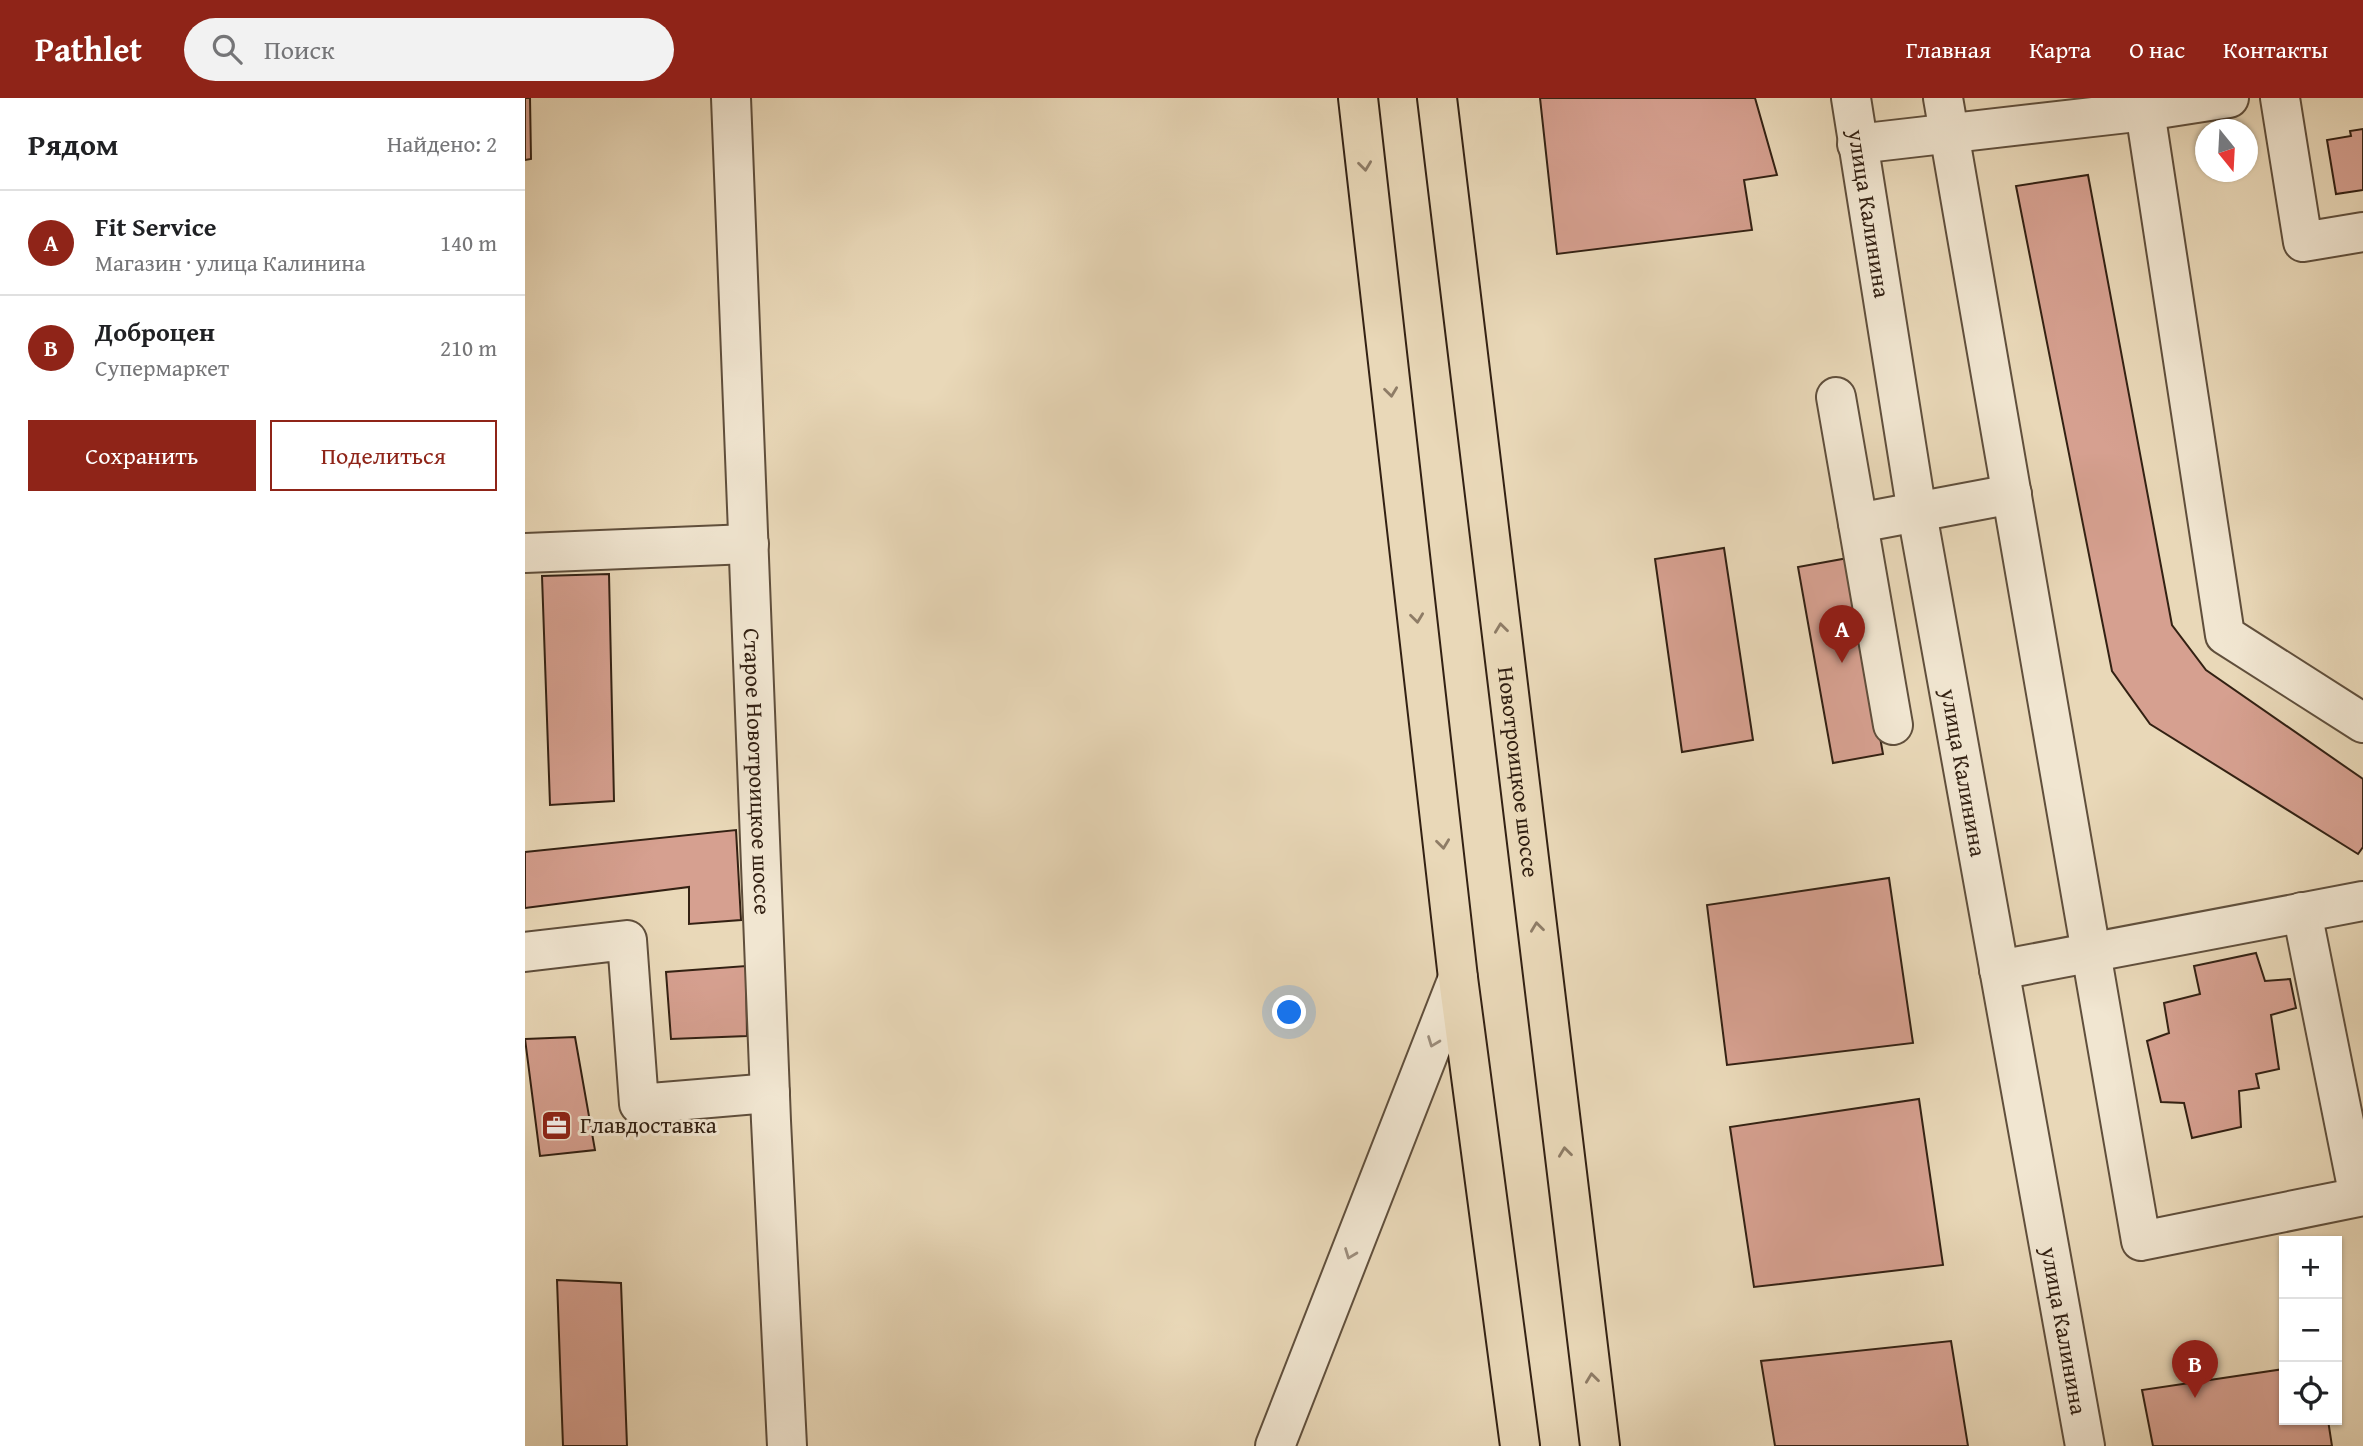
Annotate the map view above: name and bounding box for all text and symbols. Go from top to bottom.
search box [184,18,674,81]
text: Pathlet [35,25,142,73]
icon: search [208,30,246,68]
text: Поиск [264,30,335,69]
text: Главная [1906,32,1991,67]
text: Карта [2029,32,2091,67]
text: О нас [2129,32,2185,67]
text: Контакты [2223,32,2328,67]
north arrow [2195,119,2258,182]
text: Рядом [28,122,119,166]
street label: улица Калинина [1840,126,1900,300]
text: Найдено: 2 [387,127,497,160]
one-way arrow [1358,160,1373,172]
text: Fit Service [95,207,217,246]
text: A [44,226,58,259]
text: 140 m [440,226,497,259]
text: Магазин · улица Калинина [95,246,366,279]
text: Доброцен [95,312,215,351]
text: B [44,331,58,364]
text: 210 m [440,331,497,364]
text: Супермаркет [95,351,229,384]
one-way arrow [1384,386,1399,398]
button: Сохранить [28,420,256,491]
button: Поделиться [270,420,497,491]
pin: A [1819,605,1865,663]
one-way arrow [1409,613,1424,624]
one-way arrow [1494,622,1509,634]
street label: Старое Новотроицкое шоссе [736,628,780,915]
street label: Новотроицкое шоссе [1490,665,1548,879]
street label: улица Калинина [1933,685,1996,859]
one-way arrow [1435,838,1450,850]
one-way arrow [1530,921,1545,932]
your location [1272,995,1306,1029]
one-way arrow [1428,1035,1442,1047]
office icon: Главдоставка [540,1108,574,1142]
place label: Главдоставка [580,1108,717,1141]
one-way arrow [1557,1147,1572,1158]
map controls [2279,1236,2342,1425]
button: + [2279,1236,2342,1299]
street label: улица Калинина [2033,1243,2096,1417]
one-way arrow [1345,1247,1359,1259]
button: − [2279,1299,2342,1362]
pin: B [2172,1340,2218,1398]
button: locate [2279,1362,2342,1425]
one-way arrow [1585,1372,1600,1384]

